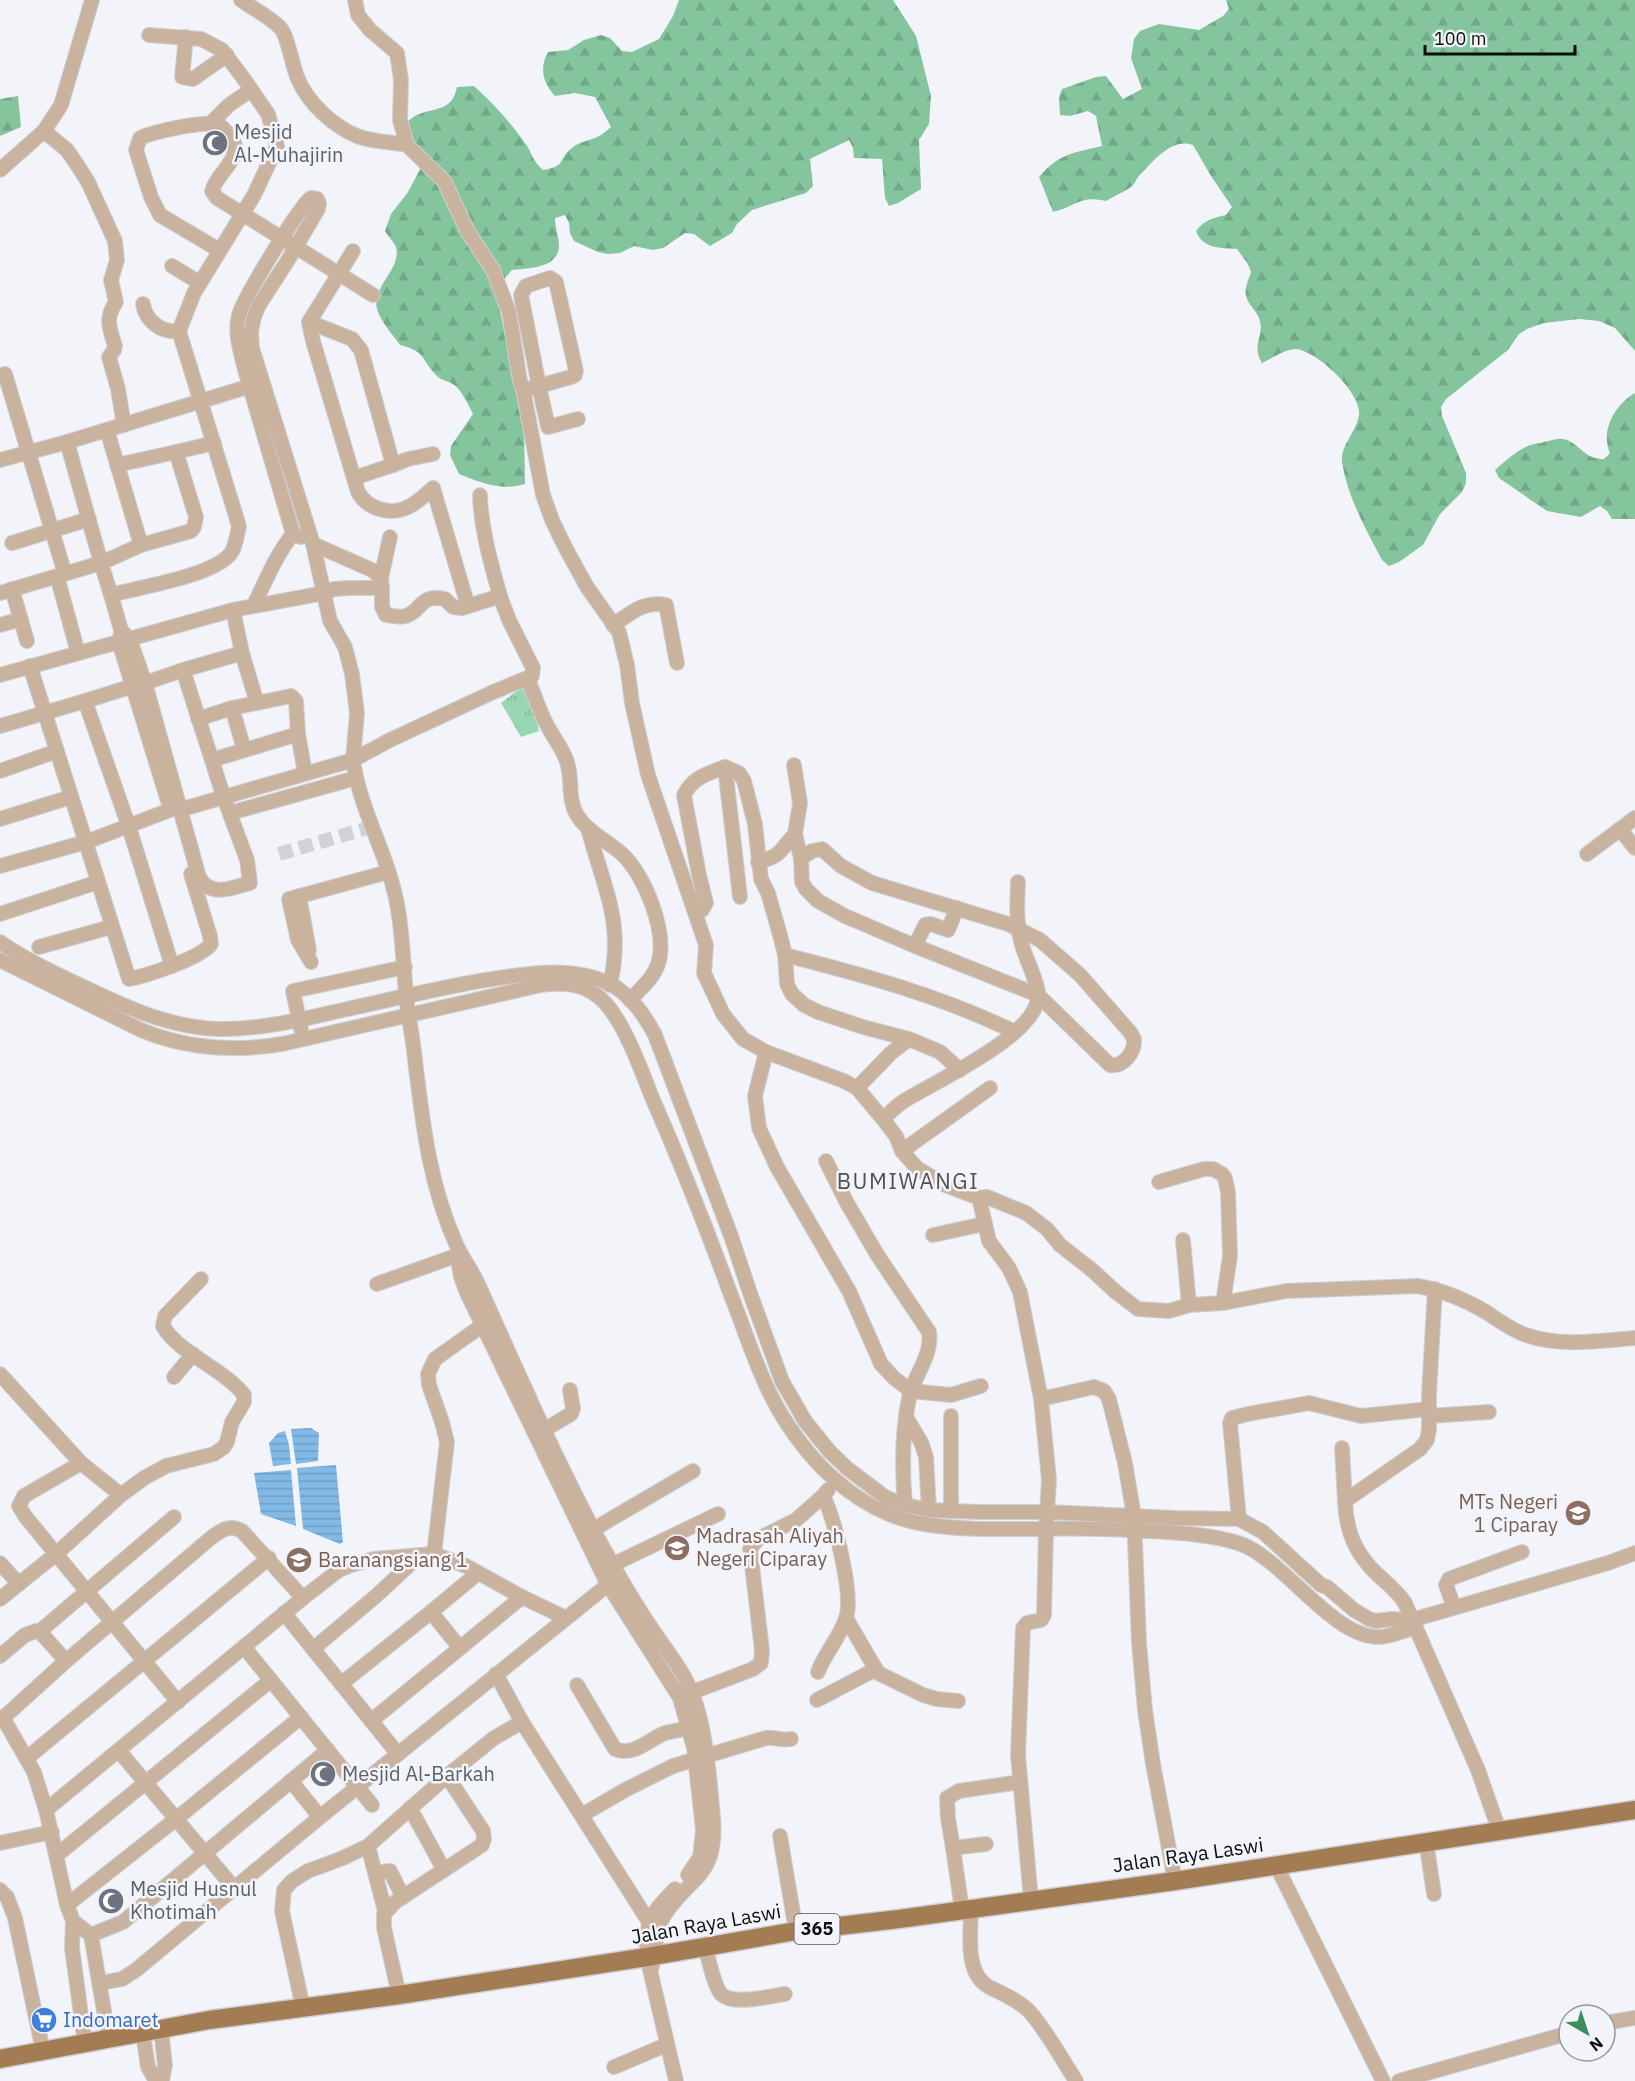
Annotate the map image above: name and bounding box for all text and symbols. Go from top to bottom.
scale bar [1425,18,1575,56]
text: 100 m [1434,27,1486,50]
place label: Mesjid Al-Muhajirin [234,118,343,168]
mosque icon: Mesjid Al-Muhajirin [200,128,230,158]
district label: BUMIWANGI [837,1166,979,1195]
place label: MTs Negeri 1 Ciparay [1458,1488,1558,1538]
school or university icon: MTs Negeri 1 Ciparay [1563,1498,1593,1528]
place label: Madrasah Aliyah Negeri Ciparay [696,1522,844,1572]
school or university icon: Madrasah Aliyah Negeri Ciparay [662,1533,692,1563]
school or university icon: Baranangsiang 1 [284,1545,314,1575]
place label: Baranangsiang 1 [318,1546,468,1573]
mosque icon: Mesjid Al-Barkah [308,1759,338,1789]
place label: Mesjid Al-Barkah [342,1760,495,1787]
street label: Jalan Raya Laswi [1111,1831,1265,1878]
place label: Mesjid Husnul Khotimah [130,1875,257,1925]
mosque icon: Mesjid Husnul Khotimah [96,1886,126,1916]
street label: Jalan Raya Laswi [629,1897,783,1950]
road number: 365 [794,1914,840,1944]
north arrow [1557,2003,1617,2063]
supermarket icon: Indomaret [29,2005,59,2035]
place label: Indomaret [63,2006,159,2033]
text: N [1586,2033,1607,2056]

